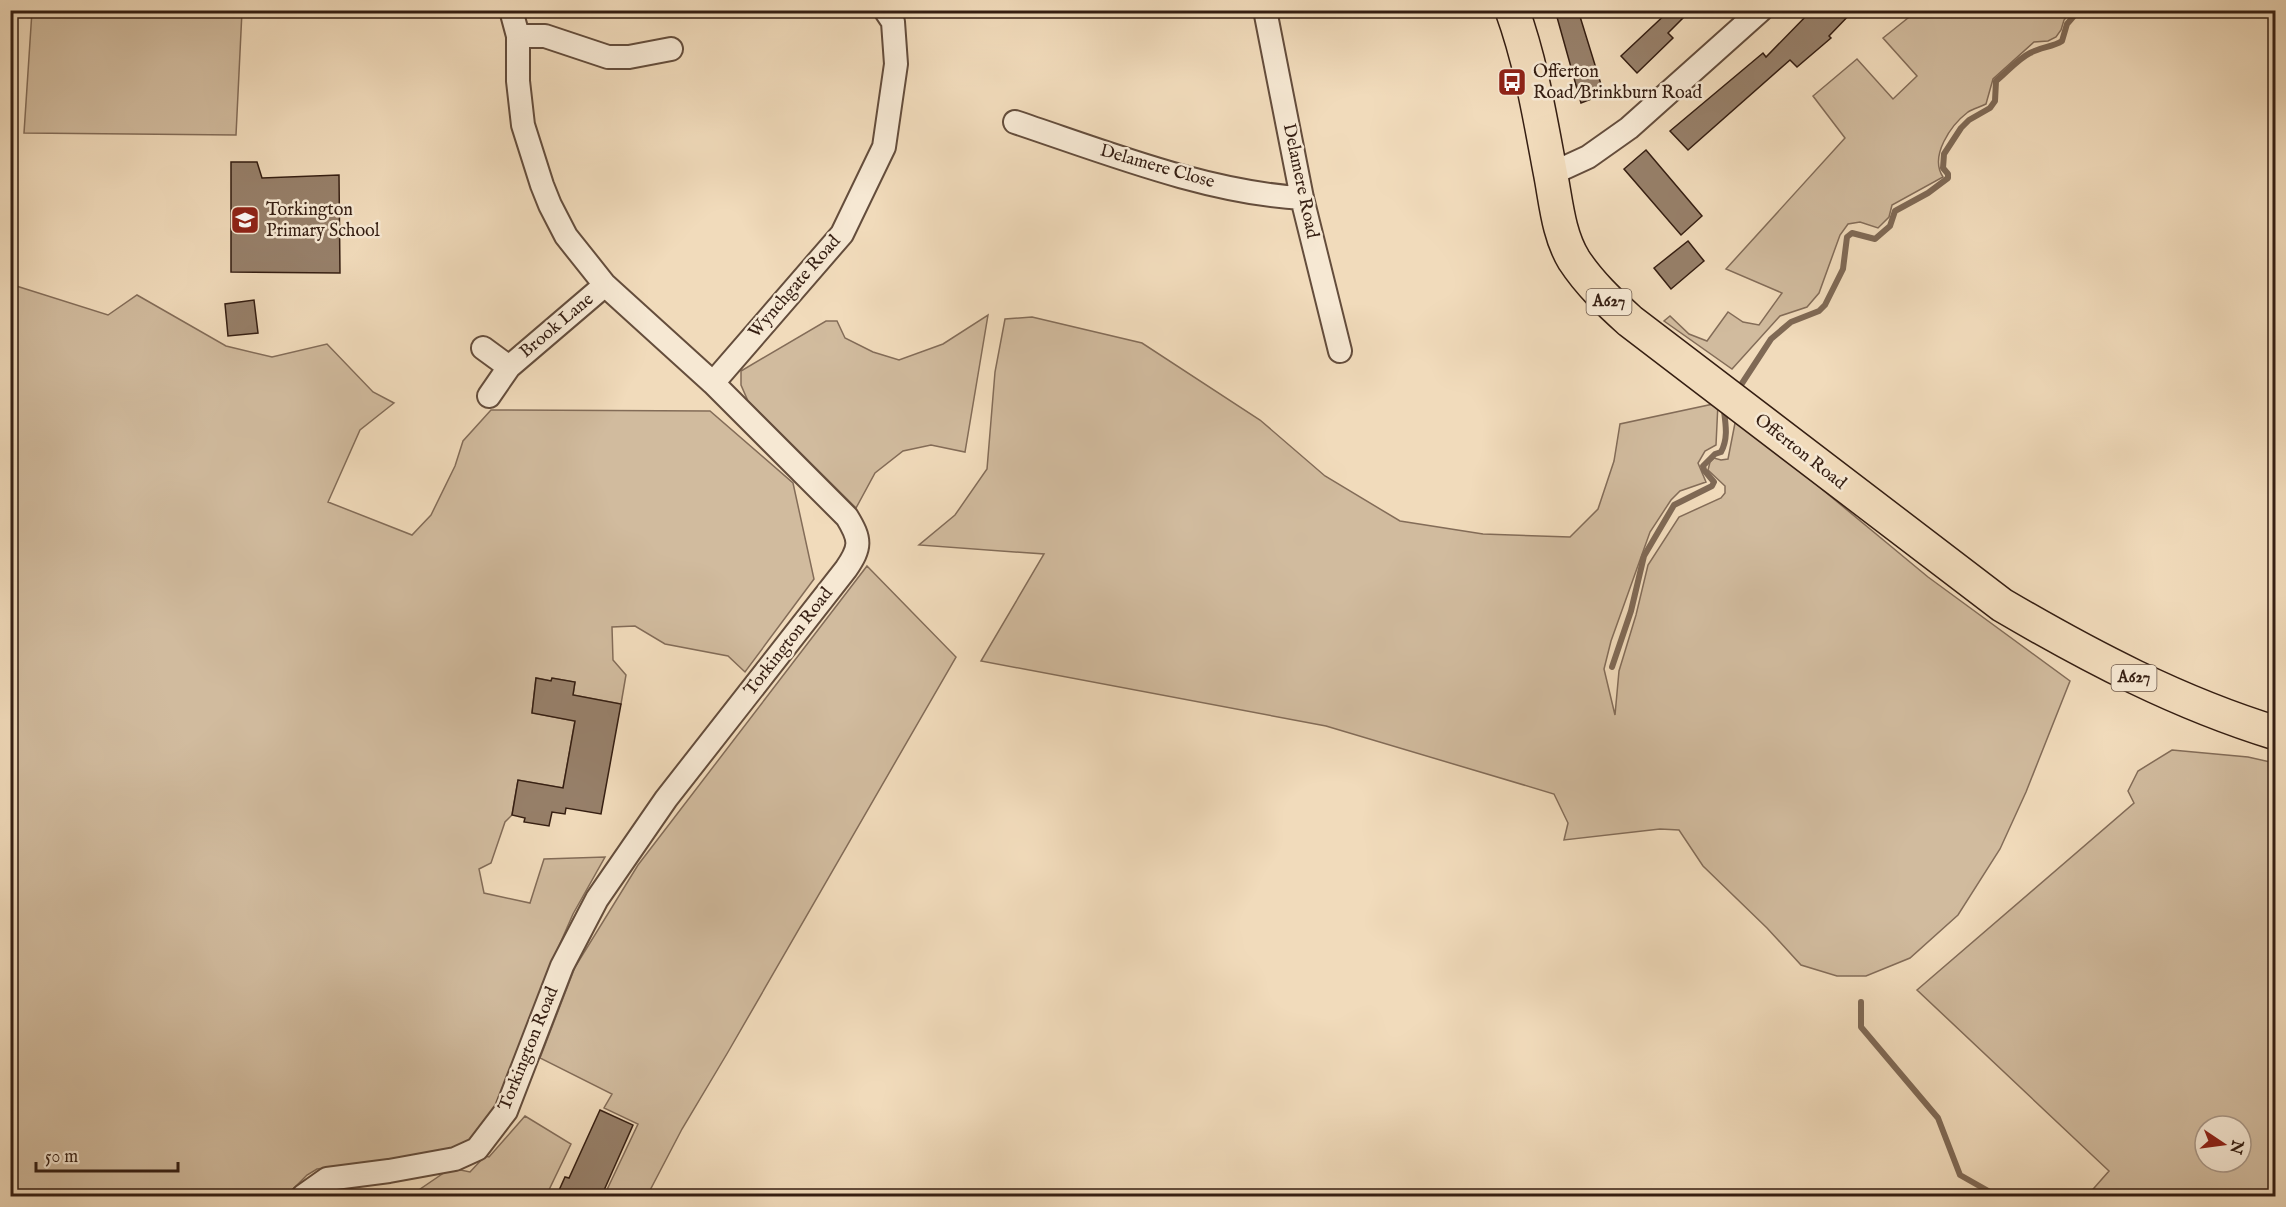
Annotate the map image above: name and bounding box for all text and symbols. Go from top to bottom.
place label: Offerton Road/Brinkburn Road [1533,61,1702,105]
bus stop icon: Offerton Road/Brinkburn Road [1496,66,1528,98]
street label: Delamere Road [1277,121,1323,241]
street label: Delamere Close [1097,140,1217,194]
place label: Torkington Primary School [266,199,380,243]
school or university icon: Torkington Primary School [229,204,261,236]
street label: Wynchgate Road [744,230,846,343]
street label: Brook Lane [515,288,599,364]
road number: A627 [1586,289,1632,315]
street label: Offerton Road [1749,409,1851,495]
street label: Torkington Road [739,583,839,701]
road number: A627 [2112,665,2156,691]
street label: Torkington Road [494,983,564,1114]
north arrow [2193,1114,2253,1174]
scale bar [36,1135,178,1173]
text: N [2224,1137,2247,1156]
text: 50 m [45,1146,78,1169]

